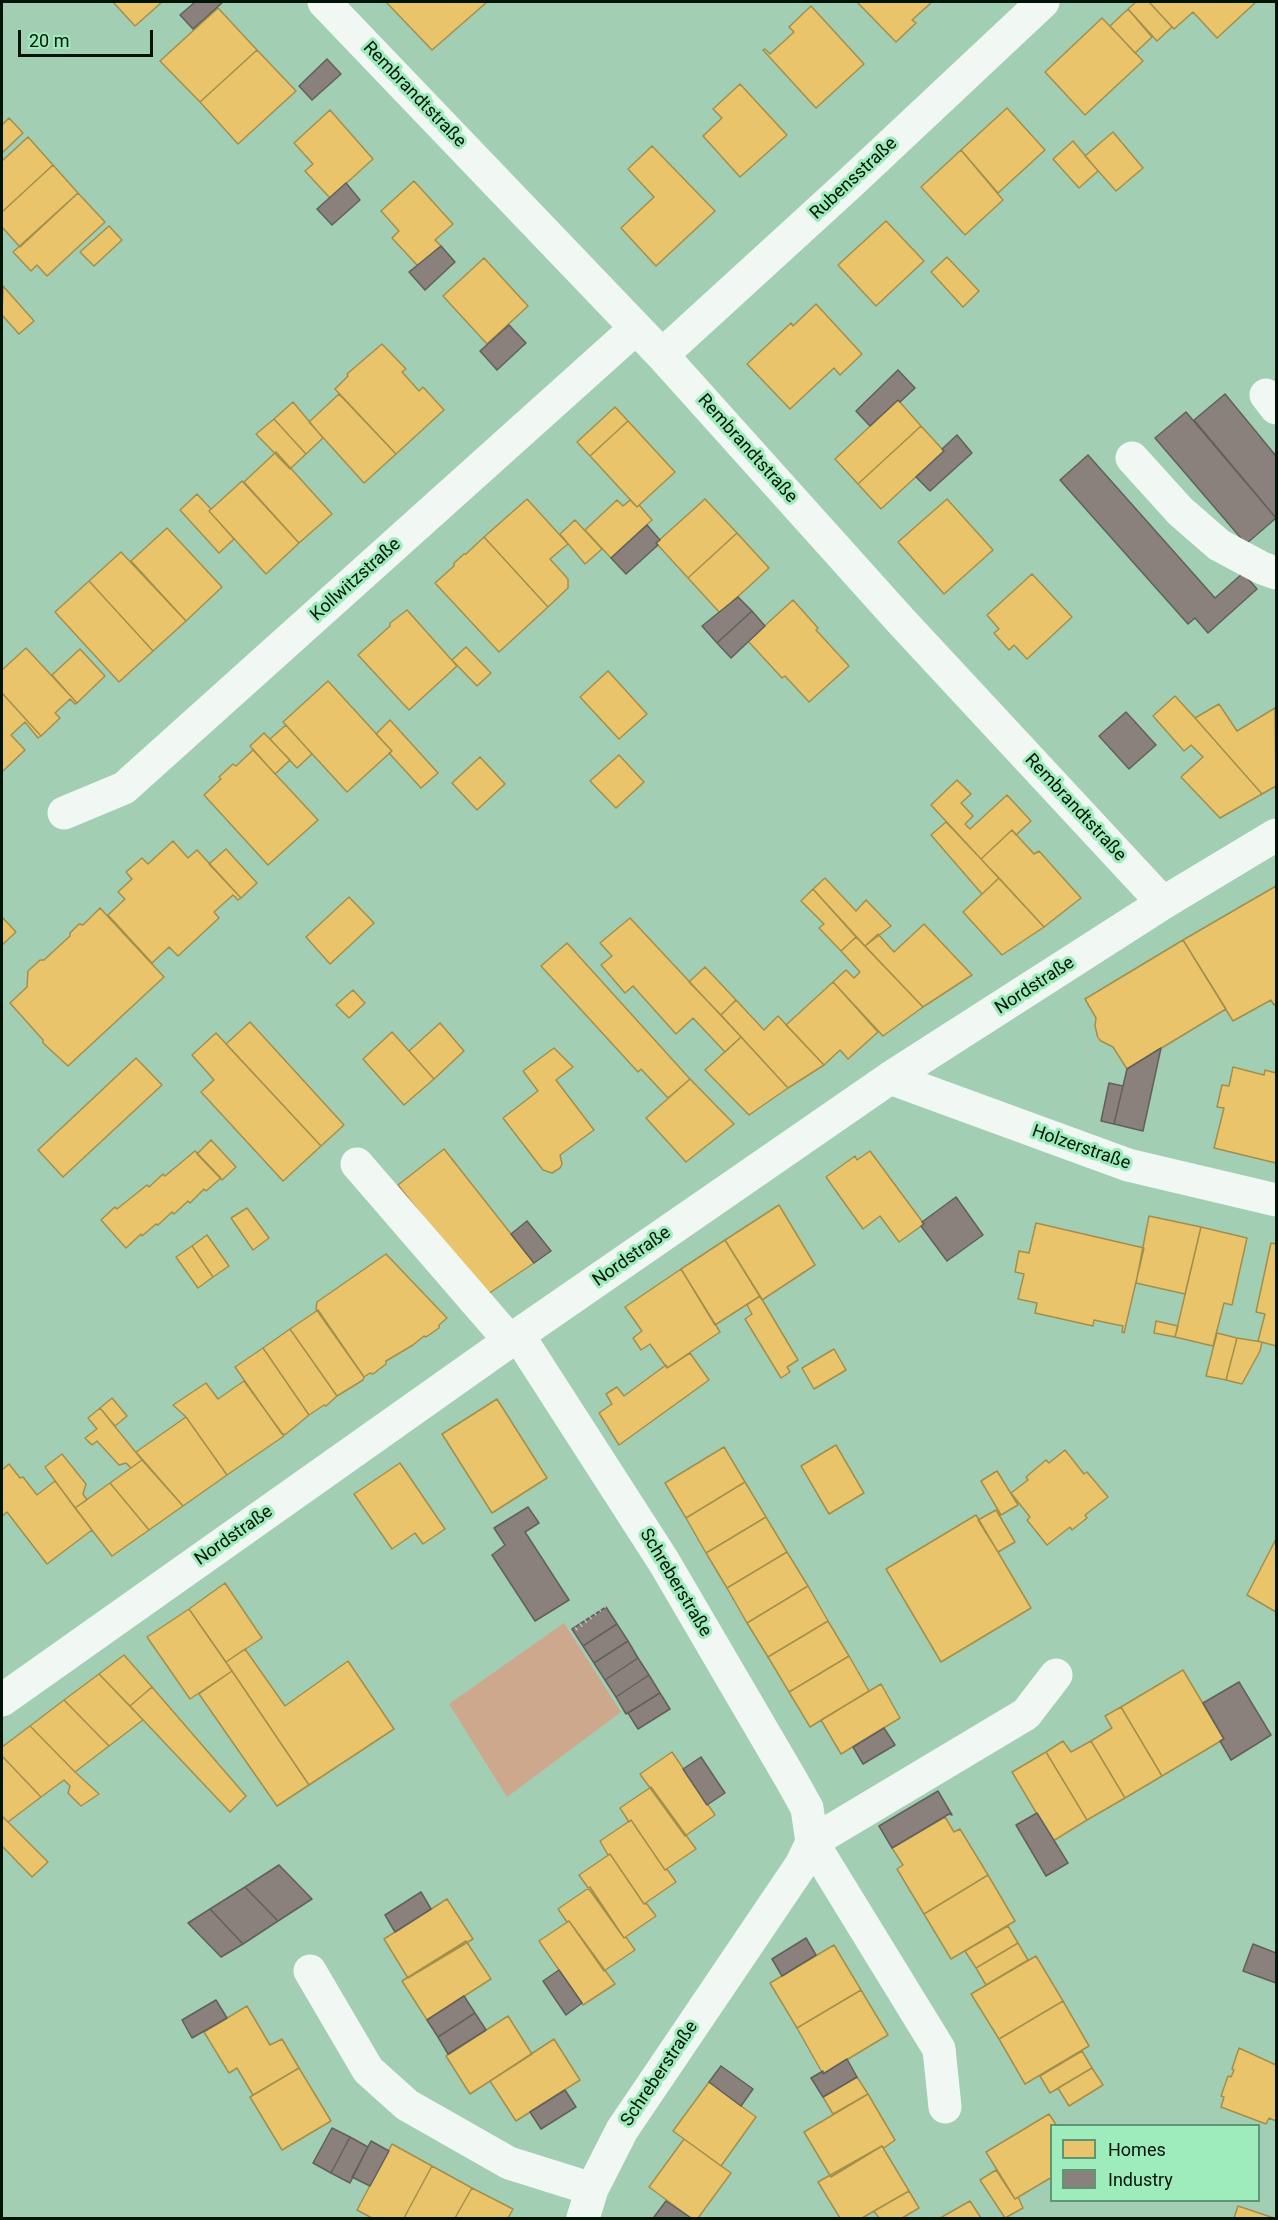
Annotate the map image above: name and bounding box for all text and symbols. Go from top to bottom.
scale bar [21,18,156,56]
text: 20 m [29,30,69,51]
street label: Rembrandtstraße [358,37,470,153]
street label: Rubensstraße [806,133,902,225]
street label: Rembrandtstraße [692,390,802,508]
street label: Kollwitzstraße [307,534,405,626]
street label: Rembrandtstraße [1020,750,1130,866]
street label: Nordstraße [991,952,1079,1020]
street label: Holzerstraße [1029,1121,1133,1175]
street label: Nordstraße [589,1222,675,1292]
street label: Nordstraße [191,1501,277,1571]
street label: Schreberstraße [634,1525,716,1641]
street label: Schreberstraße [617,2017,703,2131]
legend [1050,2124,1260,2202]
text: Homes [1108,2139,1166,2160]
text: Industry [1108,2169,1173,2190]

